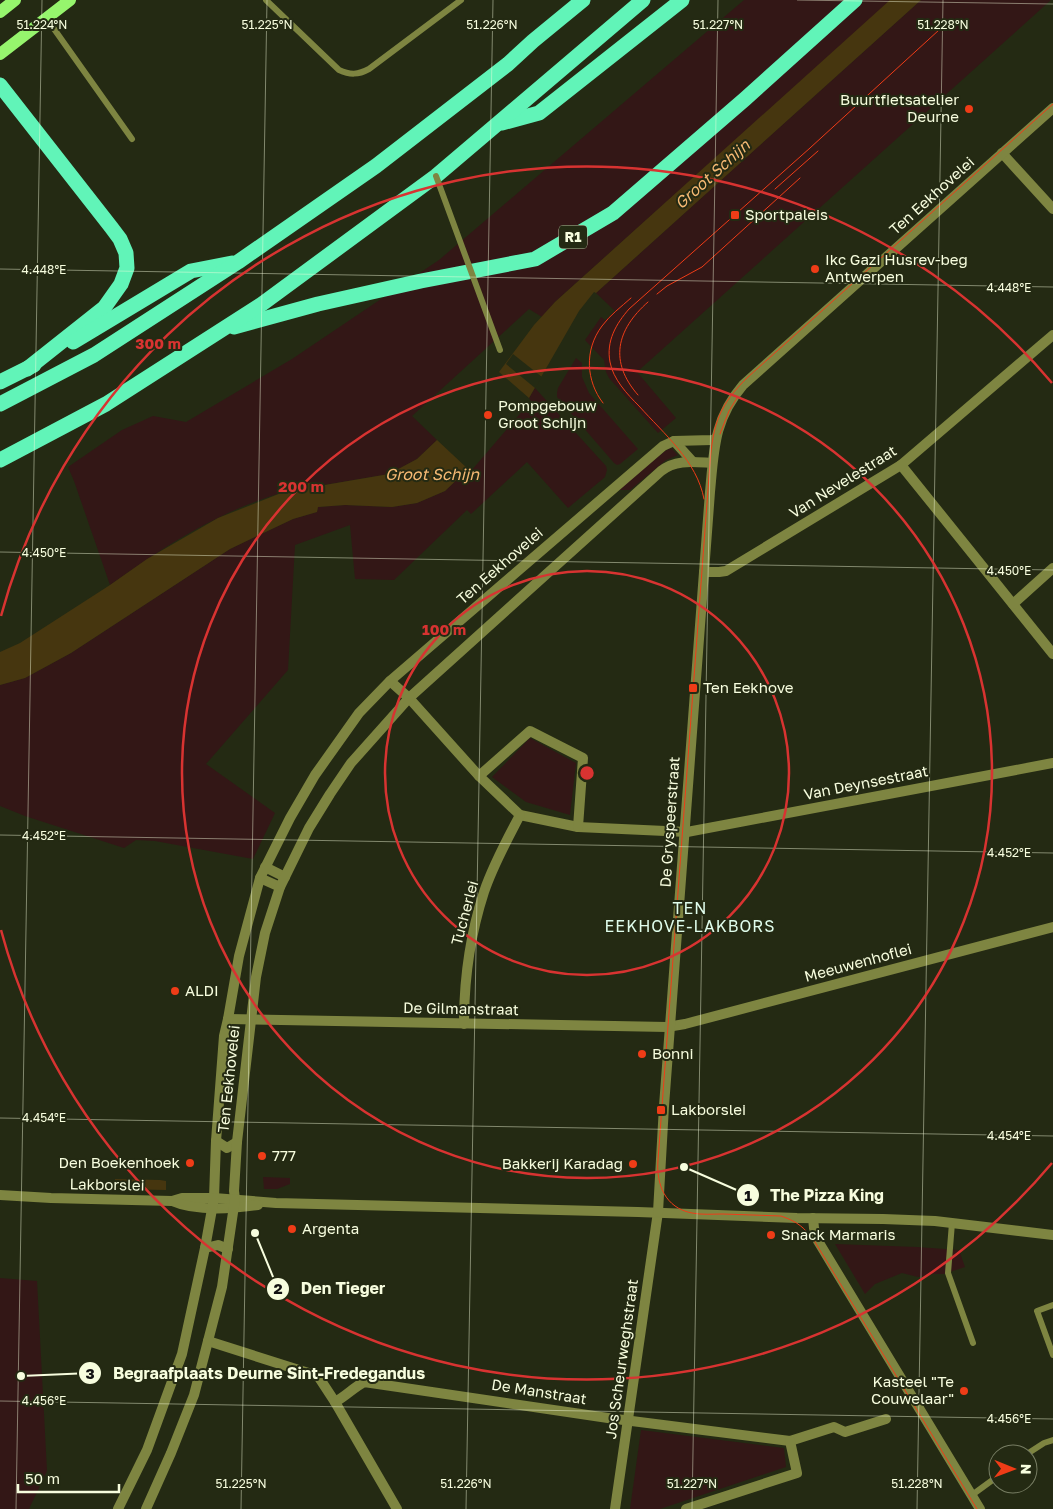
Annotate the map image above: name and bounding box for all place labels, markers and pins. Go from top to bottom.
place label: Buurtfietsatelier Deurne [840,90,959,125]
marker: Buurtfietsatelier Deurne [963,103,975,115]
place label: Sportpaleis [745,205,828,223]
marker: Sportpaleis [729,209,741,221]
place label: Ikc Gazi Husrev-beg Antwerpen [825,250,968,285]
marker: Ikc Gazi Husrev-beg Antwerpen [809,263,821,275]
place label: Pompgebouw Groot Schijn [498,396,597,431]
marker: Pompgebouw Groot Schijn [482,409,494,421]
place label: Ten Eekhove [703,678,794,696]
marker: Ten Eekhove [687,682,699,694]
centre of rings [578,764,596,782]
place label: ALDI [185,981,219,999]
marker: ALDI [169,985,181,997]
place label: Bonni [652,1044,694,1062]
marker: Bonni [636,1048,648,1060]
place label: Lakborslei [671,1100,746,1118]
marker: Lakborslei [655,1104,667,1116]
place label: 777 [272,1146,296,1164]
marker: 777 [256,1150,268,1162]
place label: Den Boekenhoek [59,1153,181,1171]
place label: Bakkerij Karadag [502,1154,623,1172]
marker: Den Boekenhoek [184,1157,196,1169]
marker: Bakkerij Karadag [627,1158,639,1170]
callout: The Pizza King [735,1180,894,1211]
place label: Argenta [302,1219,359,1237]
marker: Argenta [286,1223,298,1235]
place label: Snack Marmaris [781,1225,896,1243]
marker: Snack Marmaris [765,1229,777,1241]
callout: Den Tieger [265,1273,395,1304]
callout: Begraafplaats Deurne Sint-Fredegandus [78,1358,435,1389]
place label: Kasteel "Te Couwelaar" [871,1372,954,1407]
marker: Kasteel "Te Couwelaar" [958,1385,970,1397]

